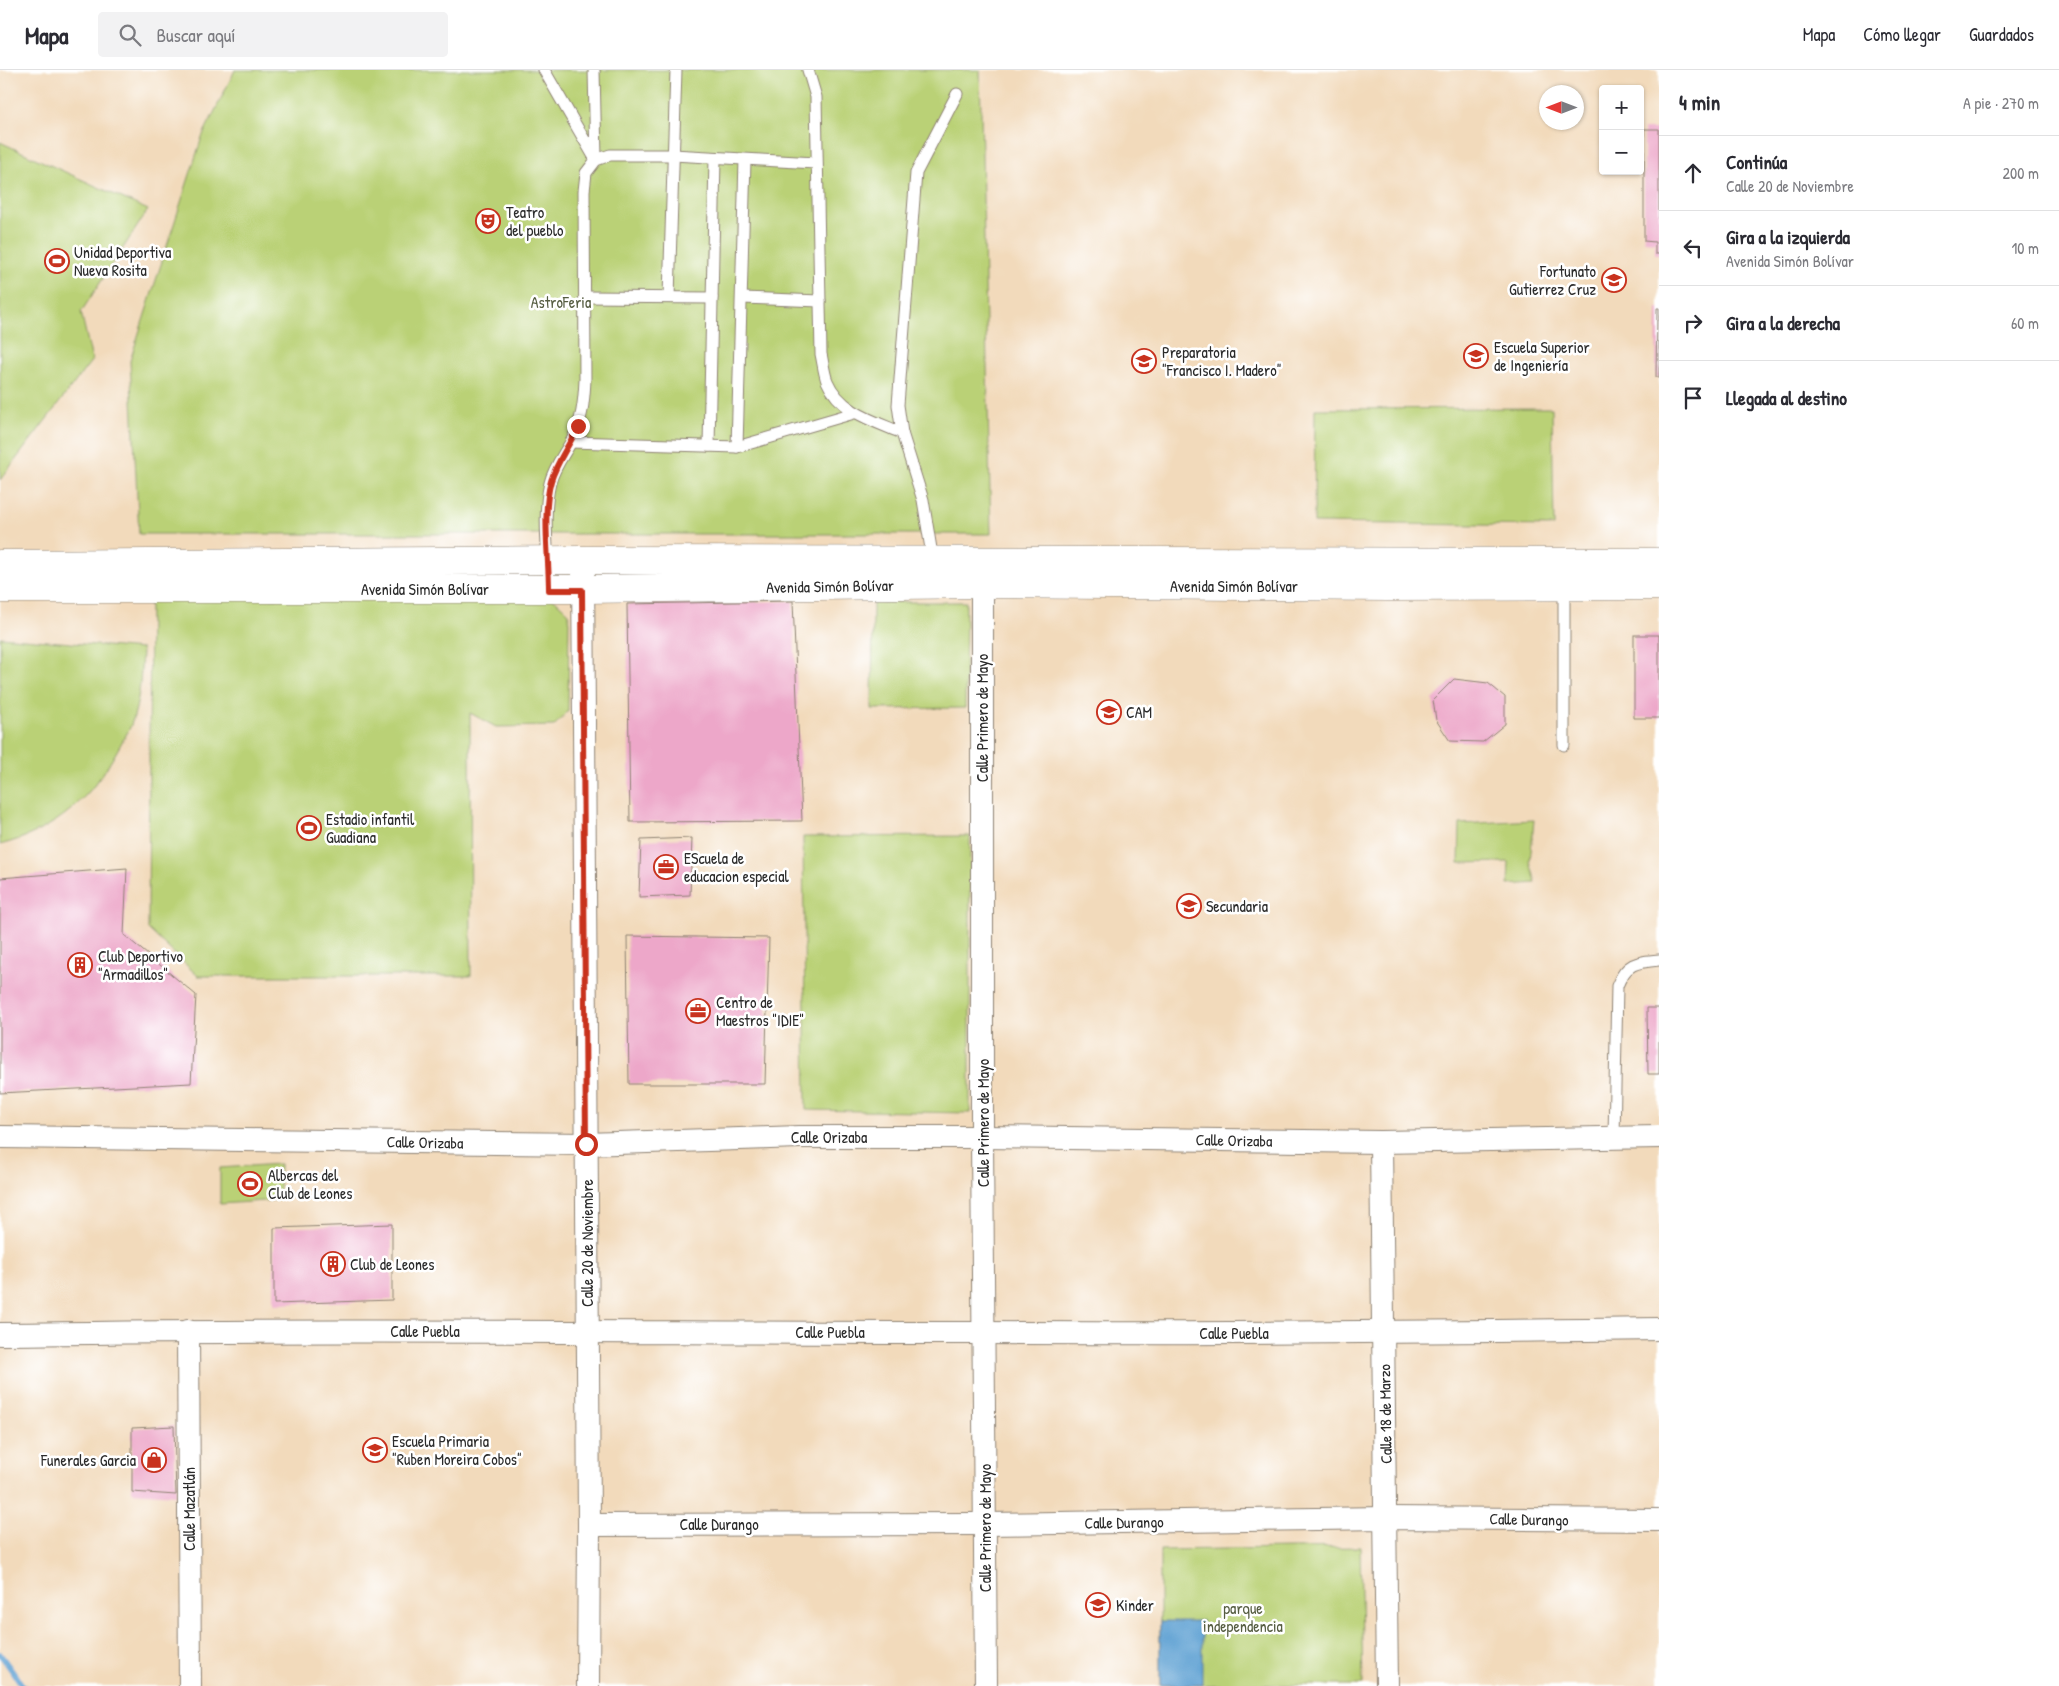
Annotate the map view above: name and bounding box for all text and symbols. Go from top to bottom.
search box [98,12,448,57]
text: Mapa [25,19,68,51]
icon: search [116,21,144,49]
text: Buscar aquí [156,22,236,48]
text: Mapa [1803,22,1835,47]
text: Cómo llegar [1863,22,1941,47]
text: Guardados [1969,22,2034,47]
north arrow [1539,85,1584,130]
map controls [1599,85,1644,175]
button: + [1599,85,1644,130]
text: 4 min [1679,88,1720,117]
text: A pie · 270 m [1963,92,2039,114]
button: − [1599,130,1644,175]
text: Continúa [1726,149,1787,175]
icon: ahead [1679,159,1707,187]
text: 200 m [2003,162,2039,184]
text: Calle 20 de Noviembre [1726,175,1854,197]
place label: Teatro del pueblo [506,201,564,241]
theatre icon: Teatro del pueblo [475,208,501,234]
text: Gira a la izquierda [1726,224,1850,250]
icon: left [1679,234,1707,262]
text: 10 m [2011,237,2039,259]
place label: Unidad Deportiva Nueva Rosita [74,241,171,281]
sports icon: Unidad Deportiva Nueva Rosita [44,248,70,274]
text: Avenida Simón Bolívar [1726,250,1854,272]
place label: Fortunato Gutierrez Cruz [1509,260,1597,300]
school or university icon: Fortunato Gutierrez Cruz [1601,267,1627,293]
park label: AstroFeria [531,291,591,313]
icon: right [1679,309,1707,337]
text: Gira a la derecha [1726,310,1840,336]
text: 60 m [2011,312,2039,334]
place label: Escuela Superior de Ingeniería [1494,336,1590,376]
place label: Preparatoria "Francisco I. Madero" [1162,341,1282,381]
school or university icon: Escuela Superior de Ingeniería [1463,343,1489,369]
school or university icon: Preparatoria "Francisco I. Madero" [1131,348,1157,374]
icon: arrive [1679,384,1707,412]
text: Llegada al destino [1726,385,1847,411]
route end [567,415,590,438]
street label: Avenida Simón Bolívar [766,574,894,598]
street label: Avenida Simón Bolívar [1170,575,1298,597]
street label: Avenida Simón Bolívar [361,578,489,600]
street label: Calle Primero de Mayo [971,653,993,782]
school or university icon: CAM [1096,699,1122,725]
place label: CAM [1126,701,1152,723]
place label: Estadio infantil Guadiana [326,808,415,848]
sports icon: Estadio infantil Guadiana [296,815,322,841]
place label: EScuela de educacion especial [684,847,789,887]
office icon: EScuela de educacion especial [653,854,679,880]
school or university icon: Secundaria [1176,893,1202,919]
place label: Secundaria [1206,895,1268,917]
place label: Club Deportivo "Armadillos" [98,945,184,985]
building icon: Club Deportivo "Armadillos" [67,952,93,978]
place label: Centro de Maestros "IDIE" [716,991,804,1031]
office icon: Centro de Maestros "IDIE" [685,998,711,1024]
street label: Calle Primero de Mayo [972,1058,994,1187]
street label: Calle Orizaba [791,1126,867,1148]
street label: Calle Orizaba [1196,1128,1272,1152]
street label: Calle Orizaba [387,1130,463,1154]
route start [575,1133,598,1156]
place label: Albercas del Club de Leones [268,1164,353,1204]
sports icon: Albercas del Club de Leones [237,1171,263,1197]
street label: Calle 20 de Noviembre [576,1178,598,1307]
building icon: Club de Leones [320,1251,346,1277]
place label: Club de Leones [350,1253,435,1275]
street label: Calle Puebla [390,1320,460,1342]
street label: Calle Puebla [795,1321,865,1343]
street label: Calle Puebla [1199,1322,1269,1344]
street label: Calle 18 de Marzo [1373,1363,1397,1464]
place label: Escuela Primaria "Ruben Moreira Cobos" [392,1430,522,1470]
school or university icon: Escuela Primaria "Ruben Moreira Cobos" [362,1437,388,1463]
shop icon: Funerales Garcia [141,1447,167,1473]
place label: Funerales Garcia [40,1449,136,1471]
street label: Calle Primero de Mayo [974,1463,996,1592]
street label: Calle Mazatlán [178,1467,200,1551]
street label: Calle Durango [1489,1507,1569,1531]
street label: Calle Durango [1084,1510,1164,1534]
street label: Calle Durango [679,1513,759,1535]
school or university icon: Kinder [1085,1592,1111,1618]
place label: Kinder [1116,1594,1154,1616]
park label: parque independencia [1203,1597,1283,1637]

